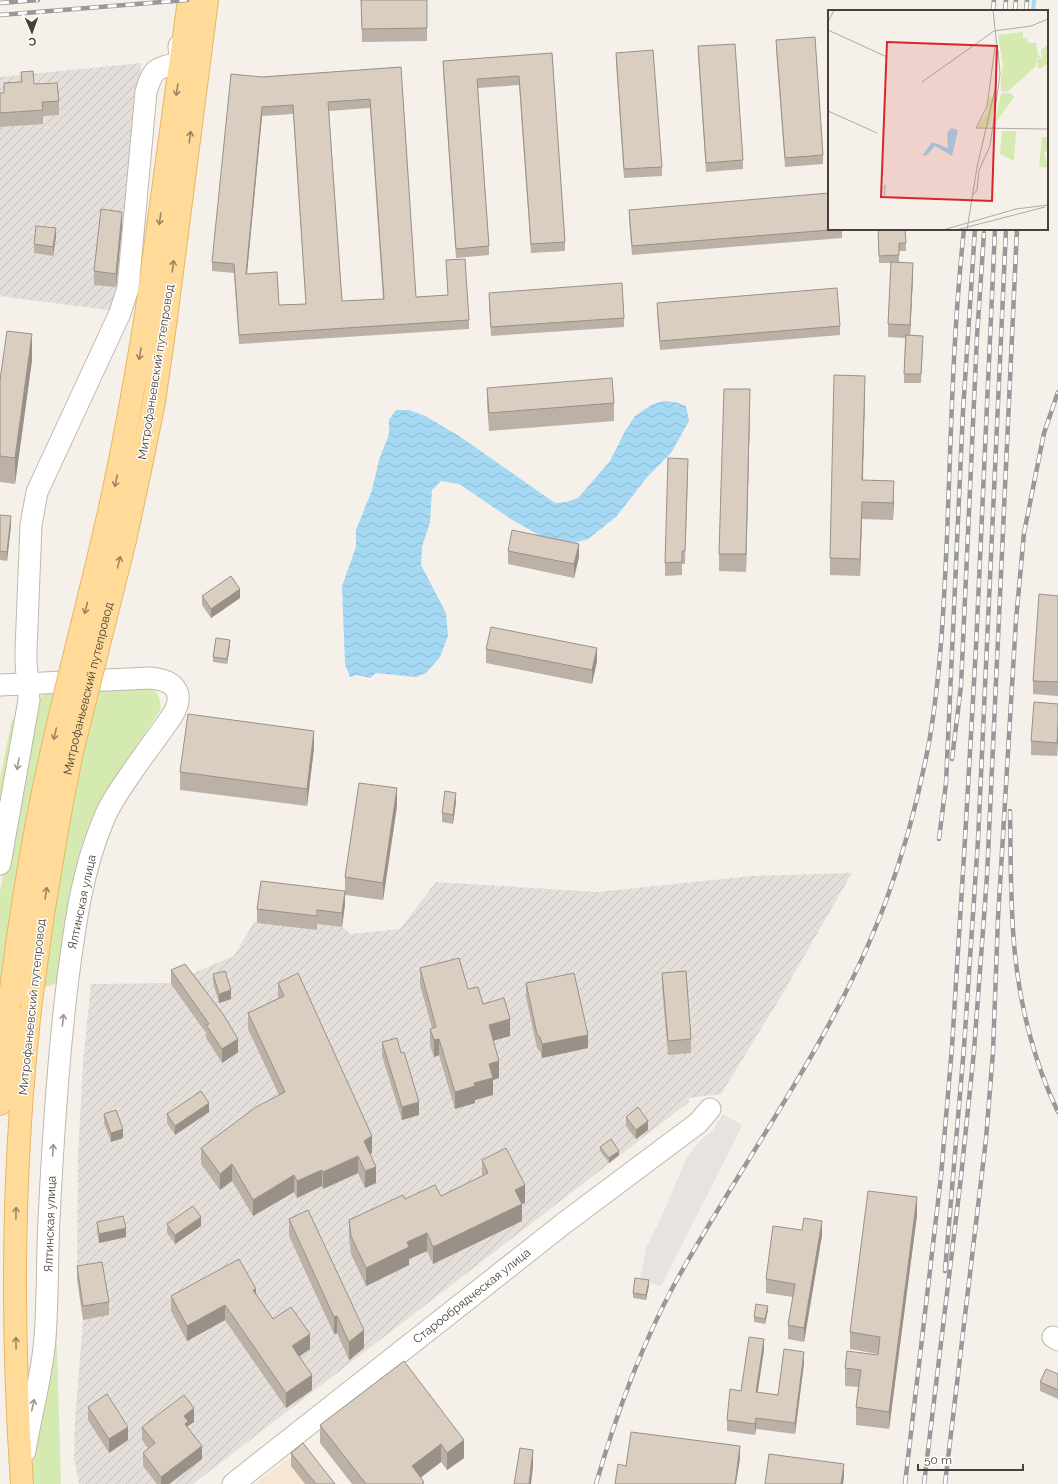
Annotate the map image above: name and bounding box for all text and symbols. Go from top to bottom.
inset map [828,10,1048,230]
north arrow [12,12,52,52]
text: С [28,35,36,48]
one-way arrow [173,83,181,96]
one-way arrow [186,131,194,144]
one-way arrow [156,212,164,225]
one-way arrow [169,260,177,273]
street label: Митрофаньевский путепровод [135,283,177,461]
one-way arrow [136,347,144,360]
one-way arrow [111,475,119,488]
one-way arrow [116,555,124,568]
street label: Митрофаньевский путепровод [61,601,116,776]
one-way arrow [81,601,89,614]
one-way arrow [51,728,59,741]
one-way arrow [14,757,22,770]
street label: Ялтинская улица [65,853,99,951]
one-way arrow [42,887,50,900]
street label: Митрофаньевский путепровод [16,918,48,1096]
one-way arrow [59,1014,66,1027]
one-way arrow [50,1144,57,1157]
street label: Ялтинская улица [41,1176,59,1272]
one-way arrow [12,1207,20,1220]
street label: Старообрядческая улица [410,1245,533,1346]
one-way arrow [12,1337,20,1350]
one-way arrow [30,1399,38,1412]
scale bar [918,1446,1023,1472]
text: 50 m [924,1453,952,1467]

